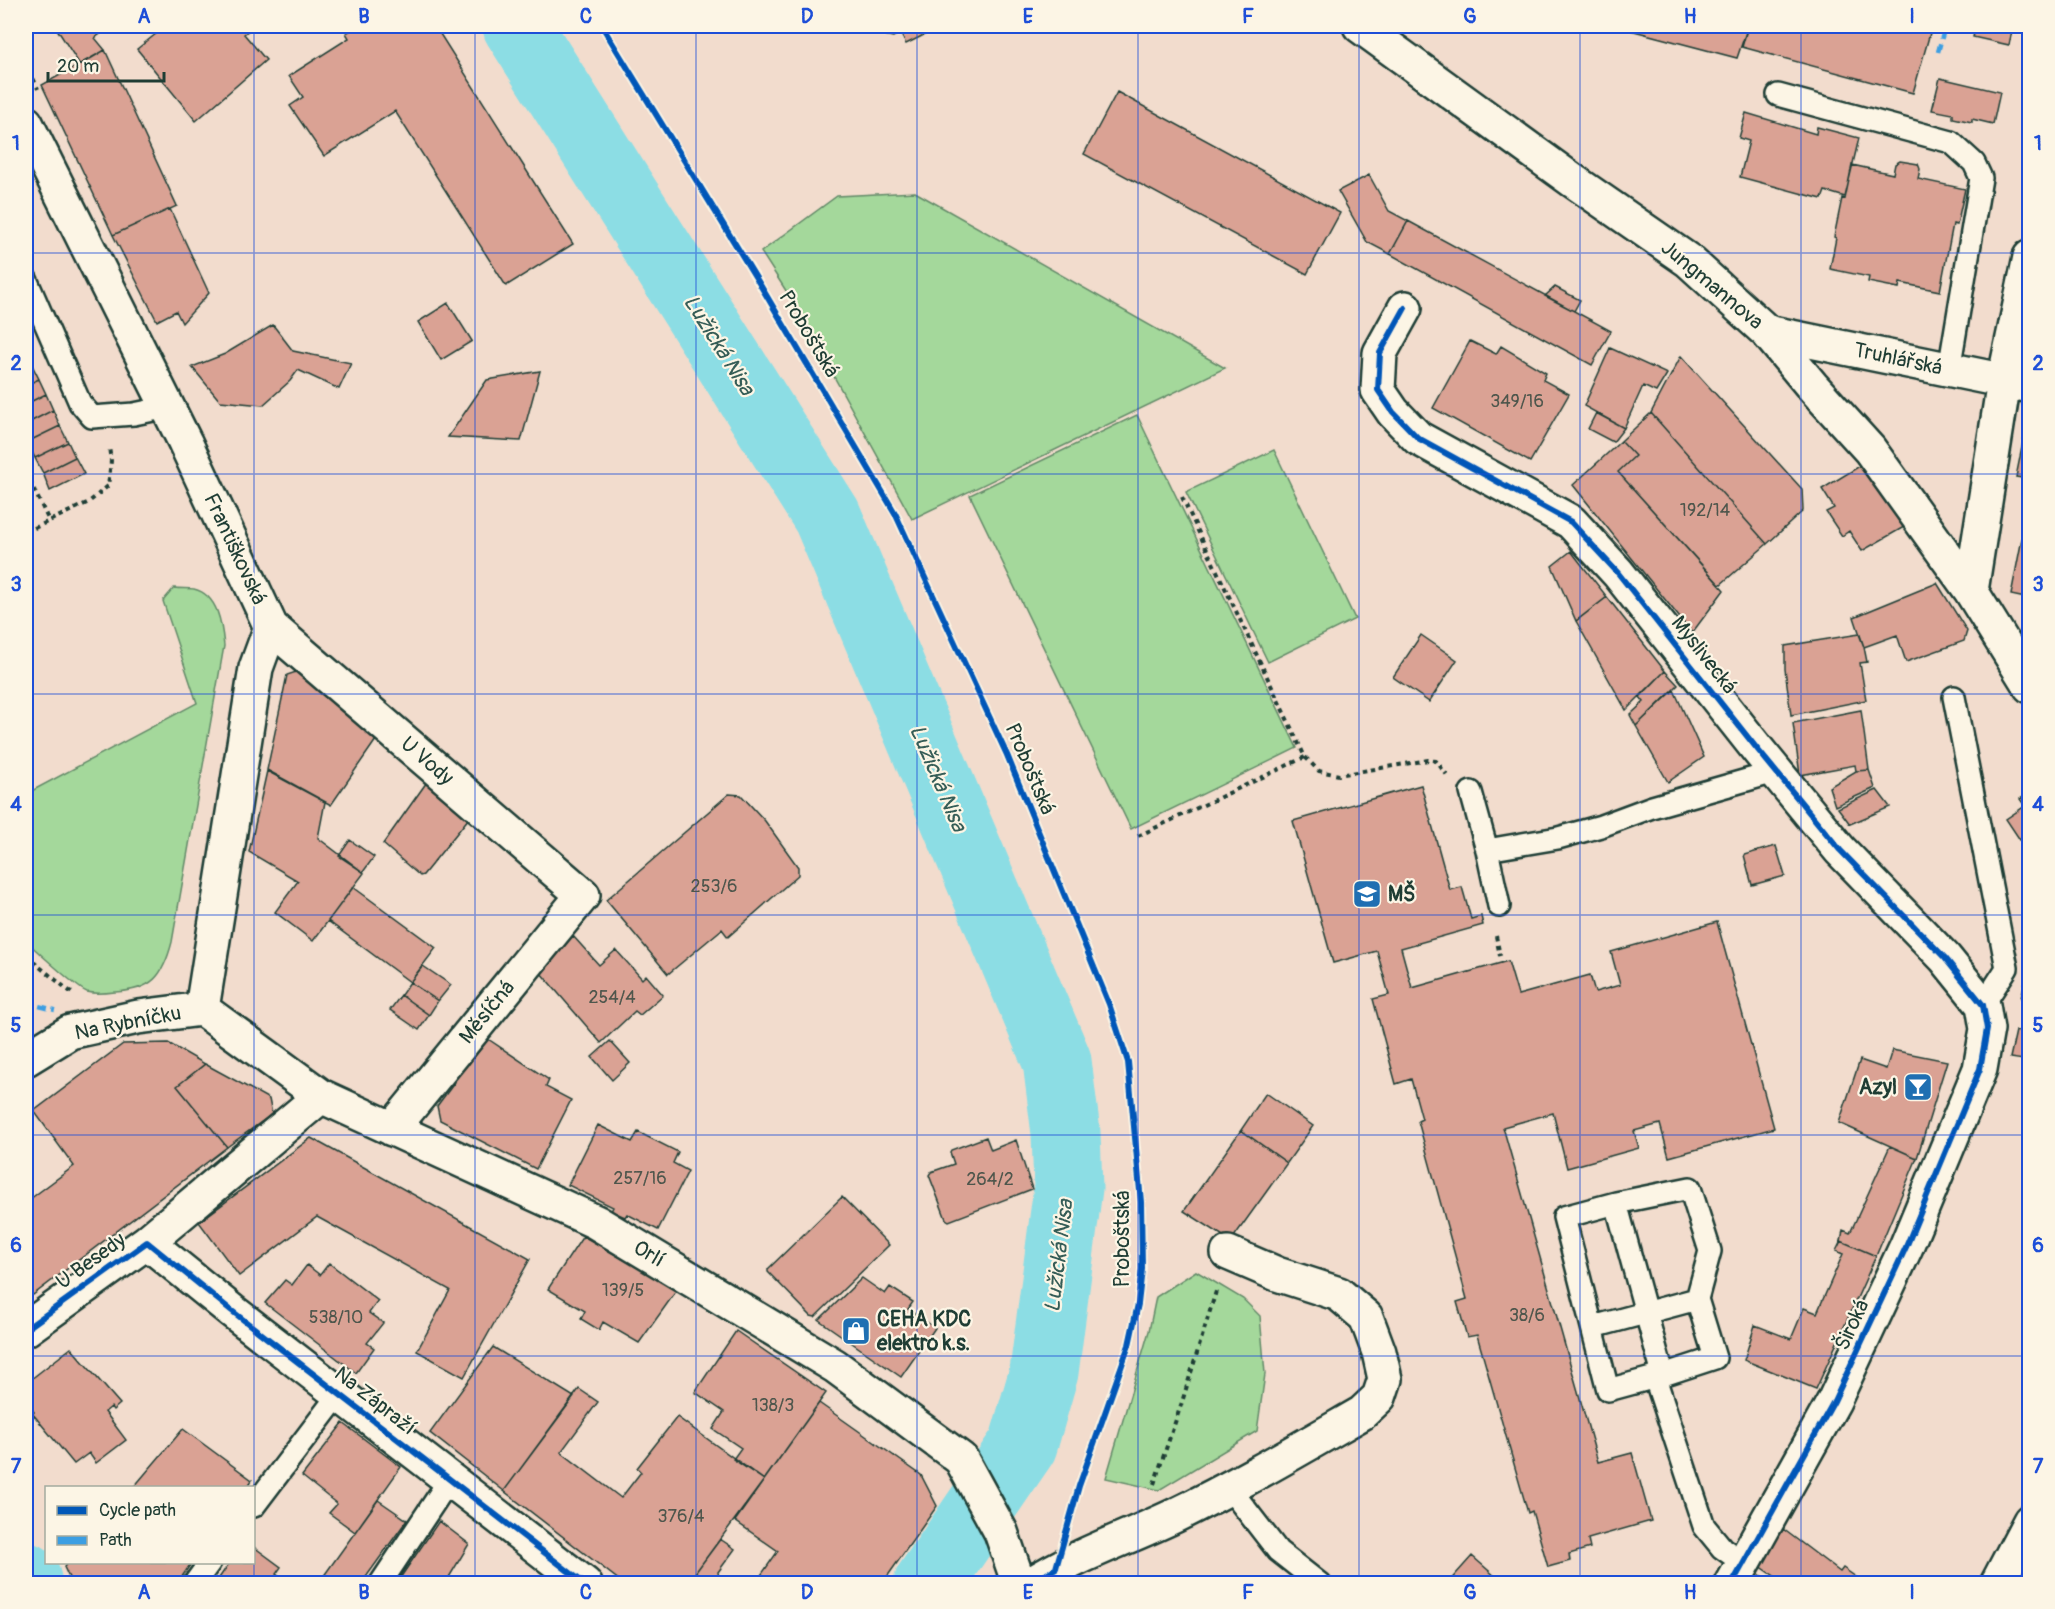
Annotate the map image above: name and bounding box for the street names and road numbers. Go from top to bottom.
street label: Jungmannova [1655,234,1769,336]
street label: Proboštská [772,286,846,382]
street label: Truhlářská [1851,336,1945,382]
street label: Františkovská [197,489,273,609]
street label: Myslivecká [1665,610,1743,700]
street label: Proboštská [999,719,1061,819]
street label: U Vody [395,731,459,791]
street label: Měsíčná [453,975,521,1049]
street label: Na Rybníčku [72,999,184,1047]
street label: Proboštská [1109,1191,1136,1287]
street label: U Besedy [51,1227,131,1295]
street label: Orlí [628,1234,670,1274]
street label: Široká [1828,1295,1875,1355]
street label: Na Zápraží [329,1361,421,1441]

